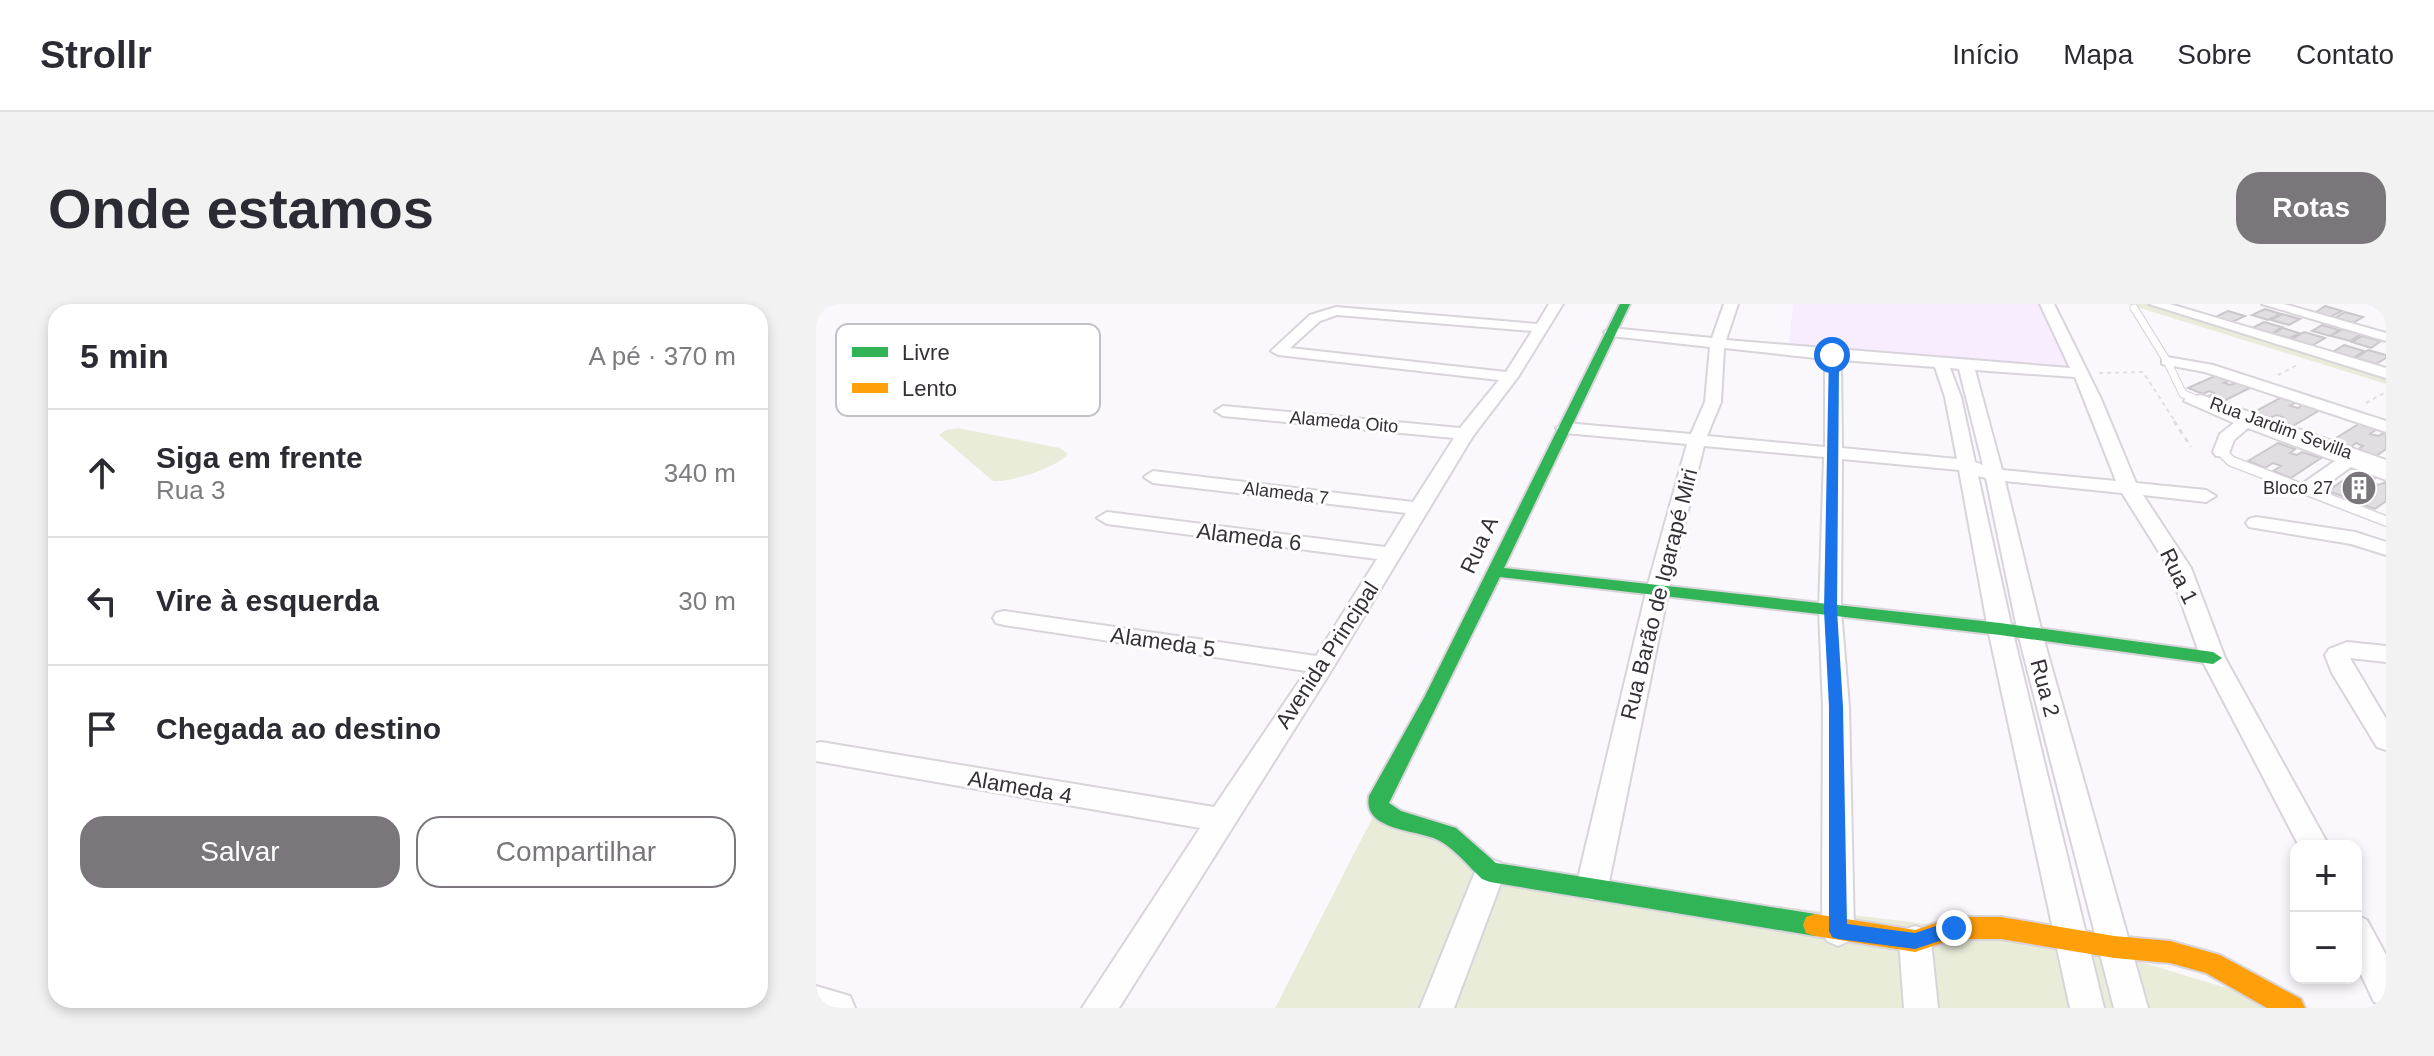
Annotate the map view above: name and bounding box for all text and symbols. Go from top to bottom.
text: Strollr [40,34,152,76]
text: Início [1952,39,2019,70]
text: Mapa [2063,39,2133,70]
text: Sobre [2177,39,2252,70]
text: Contato [2296,39,2394,70]
button: Rotas [2236,172,2386,244]
text: Onde estamos [48,177,434,240]
legend [836,324,1100,416]
text: 5 min [80,337,169,375]
route start [1814,337,1850,373]
text: Livre [902,340,950,365]
text: A pé · 370 m [589,341,736,371]
text: Lento [902,376,957,401]
street label: Rua Jardim Sevilla [2207,393,2356,463]
street label: Alameda Oito [1289,407,1399,437]
text: Siga em frente [156,441,363,474]
icon: ahead [80,451,124,495]
text: 340 m [664,458,736,488]
street label: Rua Barão de Igarapé Miri [1616,466,1702,722]
building icon: Bloco 27 [2340,469,2378,507]
text: Rua 3 [156,475,225,505]
street label: Alameda 7 [1242,478,1330,508]
place label: Bloco 27 [2263,478,2333,498]
street label: Rua A [1455,512,1503,577]
street label: Alameda 6 [1195,518,1303,556]
street label: Rua 1 [2155,544,2203,608]
street label: Avenida Principal [1270,577,1384,733]
icon: left [80,579,124,623]
text: Vire à esquerda [156,584,379,617]
text: 30 m [678,586,736,616]
street label: Alameda 5 [1109,622,1217,662]
street label: Rua 2 [2025,656,2065,720]
icon: arrive [80,707,124,751]
text: Chegada ao destino [156,712,441,745]
street label: Alameda 4 [966,766,1074,808]
button: Salvar [80,816,400,888]
button: Compartilhar [416,816,736,888]
map controls [2290,840,2362,984]
button: + [2290,840,2362,912]
route end [1936,910,1972,946]
button: − [2290,912,2362,984]

